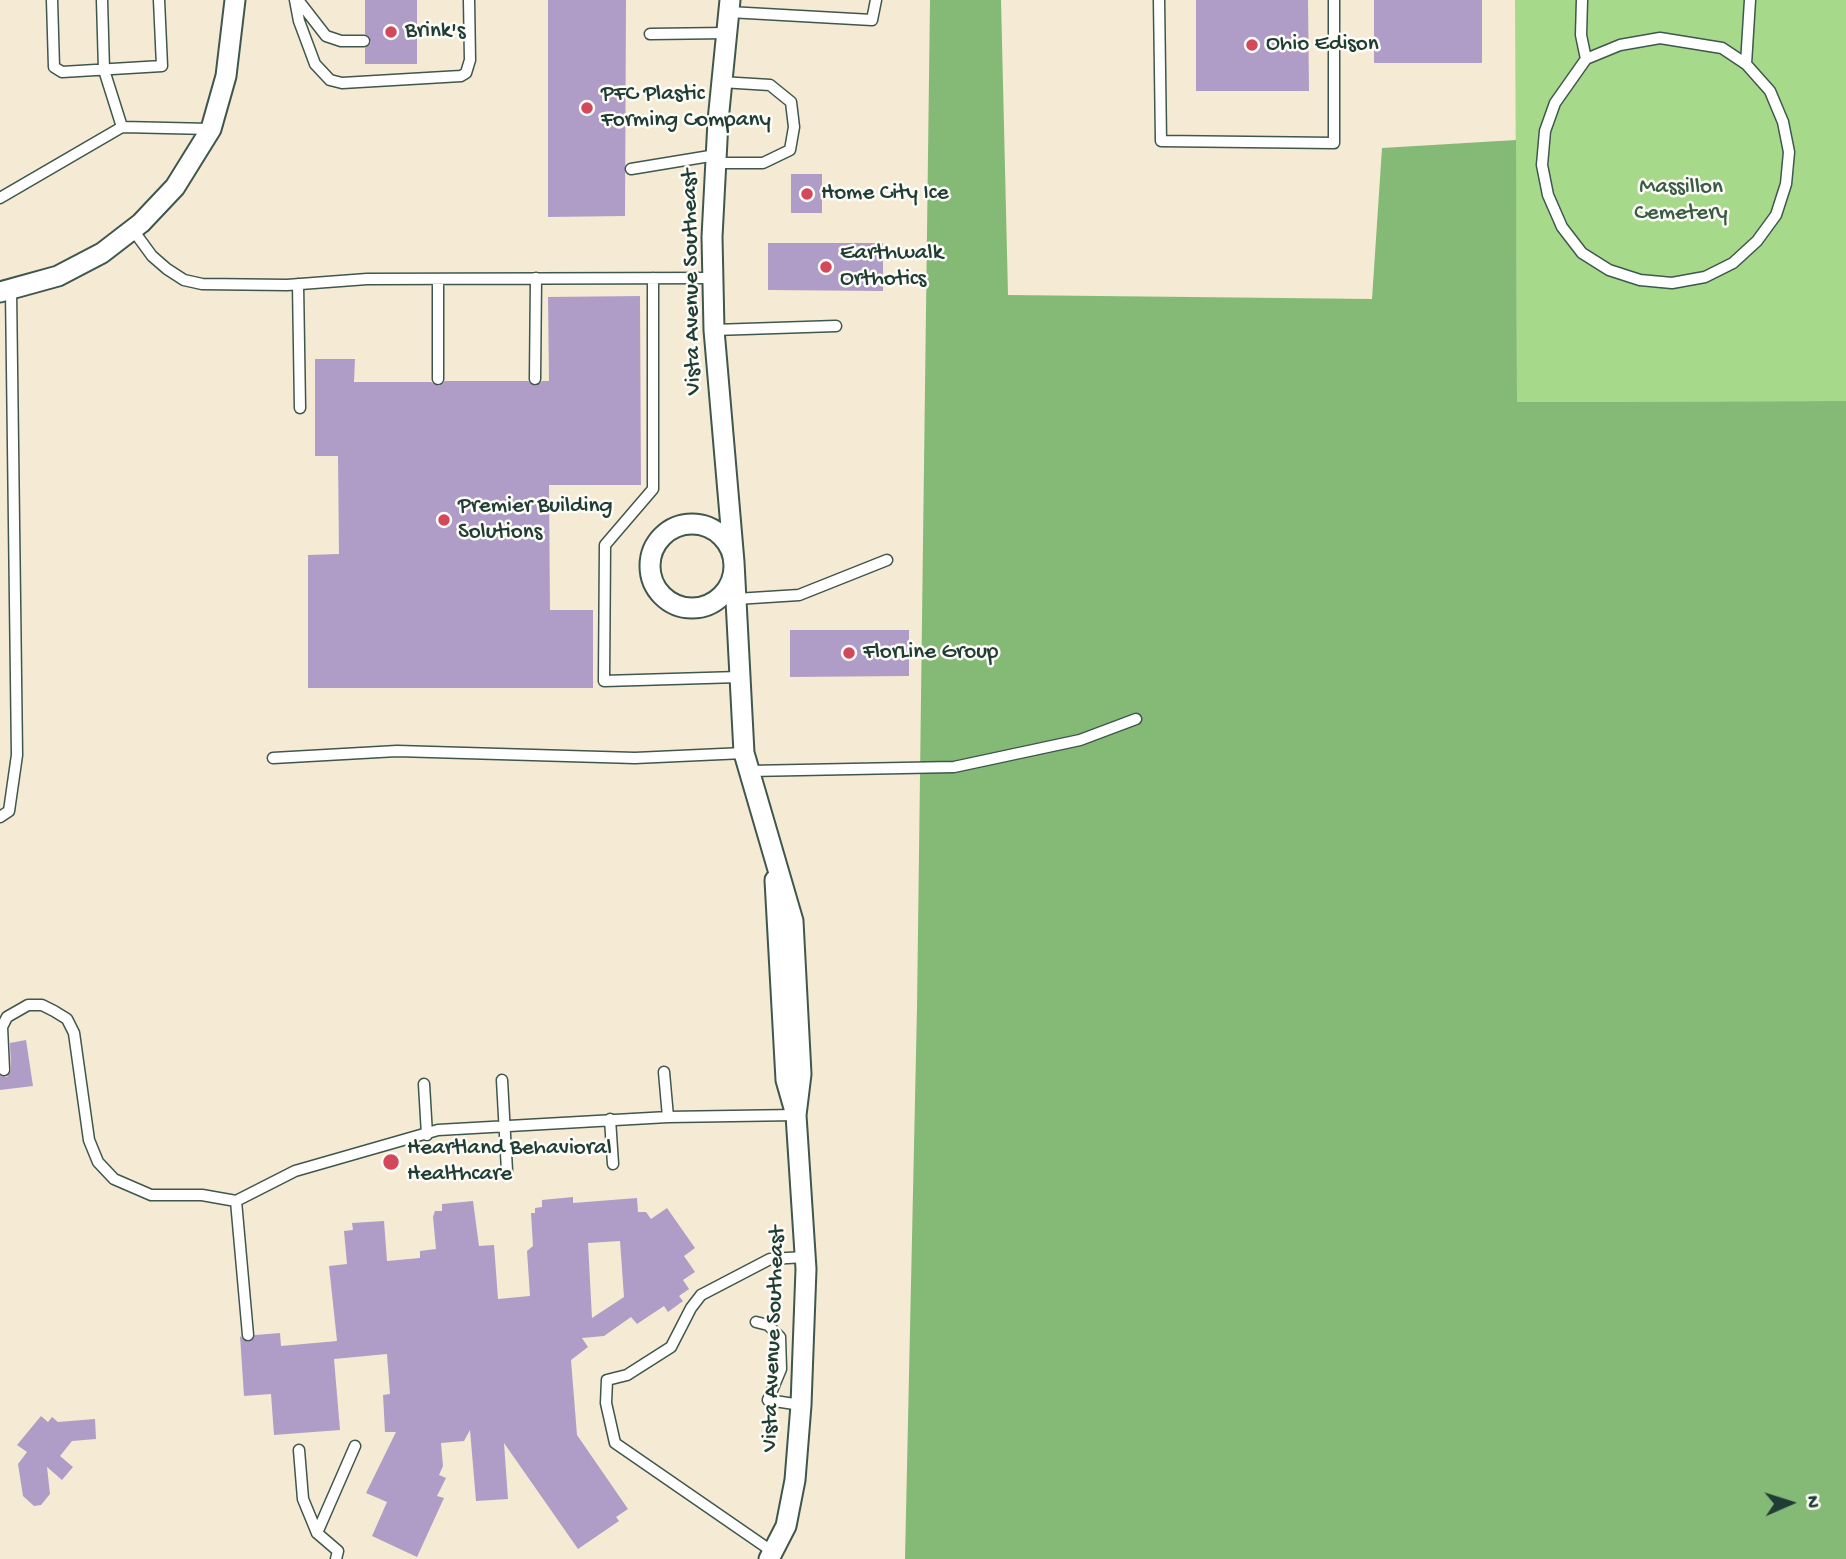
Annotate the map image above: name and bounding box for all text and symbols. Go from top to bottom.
place label: Brink's [405,18,465,46]
marker: Brink's [383,24,399,40]
place label: Ohio Edison [1266,31,1379,59]
marker: Ohio Edison [1244,37,1260,53]
place label: PFC Plastic Forming Company [601,81,771,135]
marker: PFC Plastic Forming Company [579,100,595,116]
street label: Vista Avenue Southeast [677,169,709,395]
park label: Massillon Cemetery [1634,174,1728,228]
place label: Home City Ice [821,180,949,208]
marker: Home City Ice [799,186,815,202]
place label: Earthwalk Orthotics [840,240,943,294]
marker: Earthwalk Orthotics [818,259,834,275]
place label: Premier Building Solutions [458,493,613,547]
marker: Premier Building Solutions [436,512,452,528]
place label: FlorLine Group [863,639,998,667]
marker: FlorLine Group [841,645,857,661]
place label: Heartland Behavioral Healthcare [407,1135,612,1189]
marker: Heartland Behavioral Healthcare [381,1152,401,1172]
street label: Vista Avenue Southeast [757,1226,793,1452]
north arrow [1755,1468,1825,1538]
text: N [1800,1495,1823,1509]

